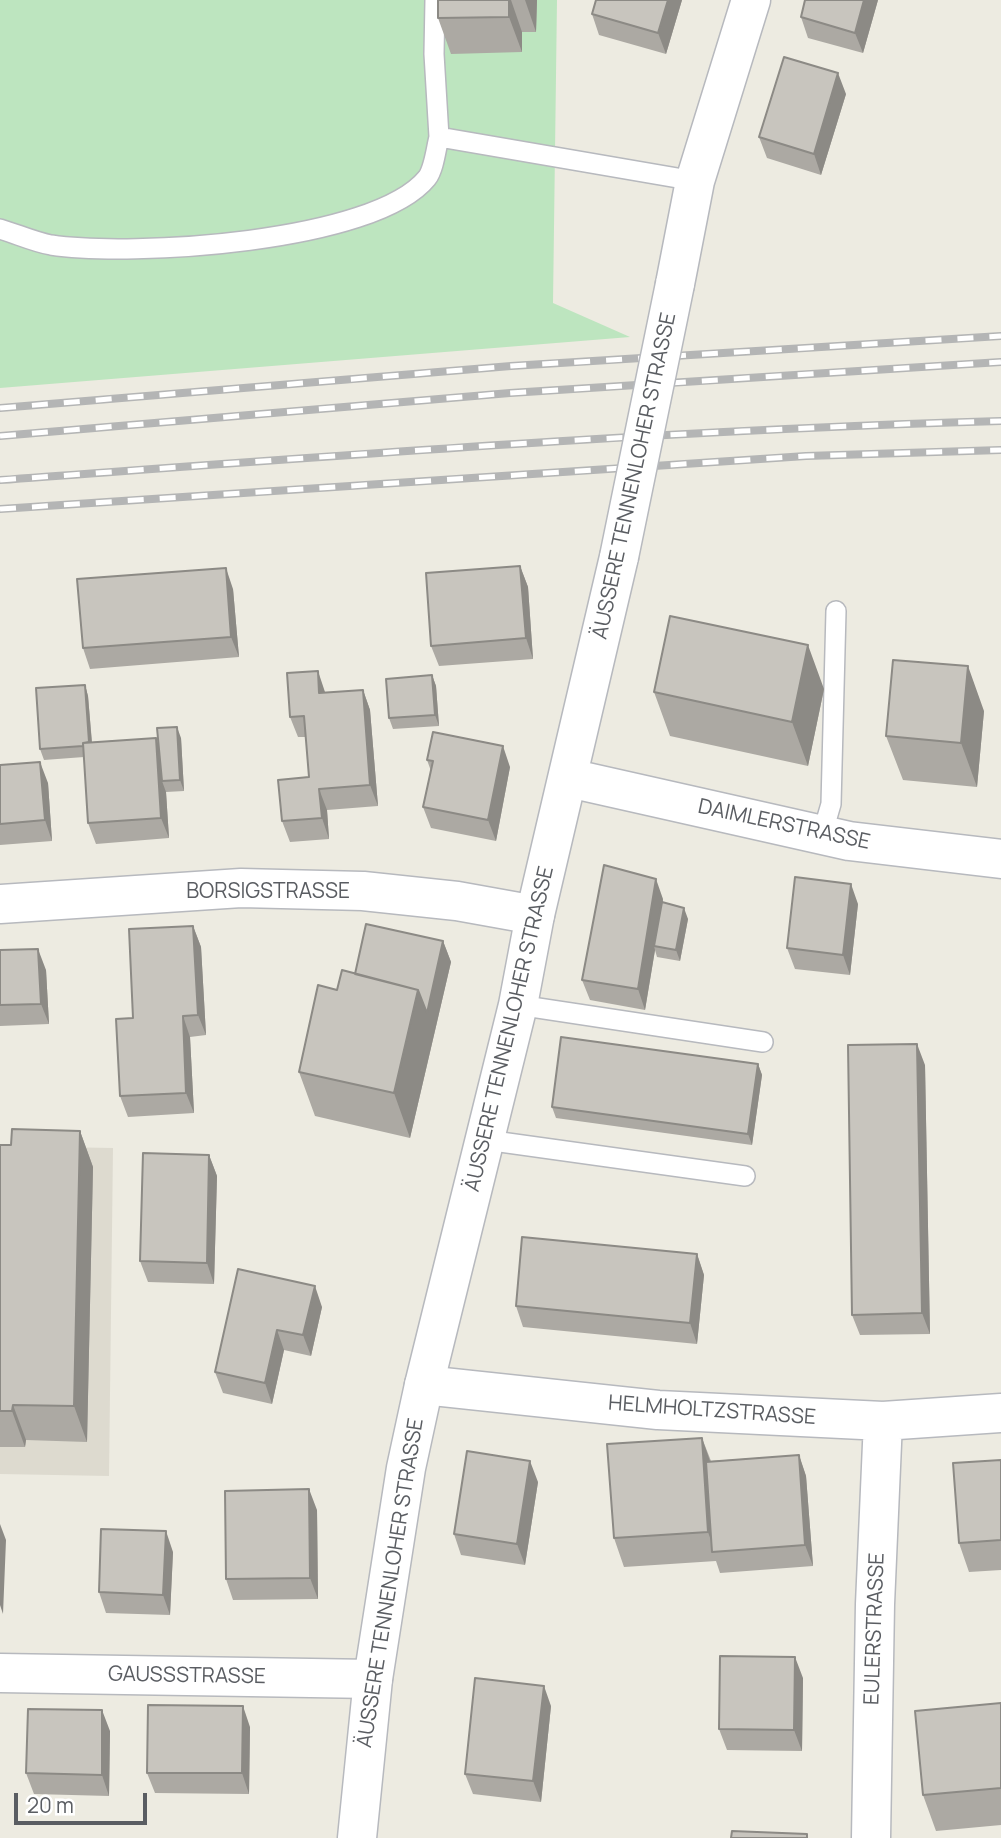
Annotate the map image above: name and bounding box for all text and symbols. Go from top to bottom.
street label: ÄUSSERE TENNENLOHER STRASSE [588,310,682,642]
street label: DAIMLERSTRASSE [696,794,872,856]
street label: ÄUSSERE TENNENLOHER STRASSE [460,864,560,1194]
street label: BORSIGSTRASSE [186,879,350,905]
street label: HELMHOLTZSTRASSE [607,1391,817,1431]
street label: ÄUSSERE TENNENLOHER STRASSE [352,1416,430,1750]
street label: EULERSTRASSE [860,1552,890,1706]
street label: GAUSSSTRASSE [108,1662,266,1690]
scale bar [18,1778,150,1822]
text: 20 m [27,1791,74,1819]

